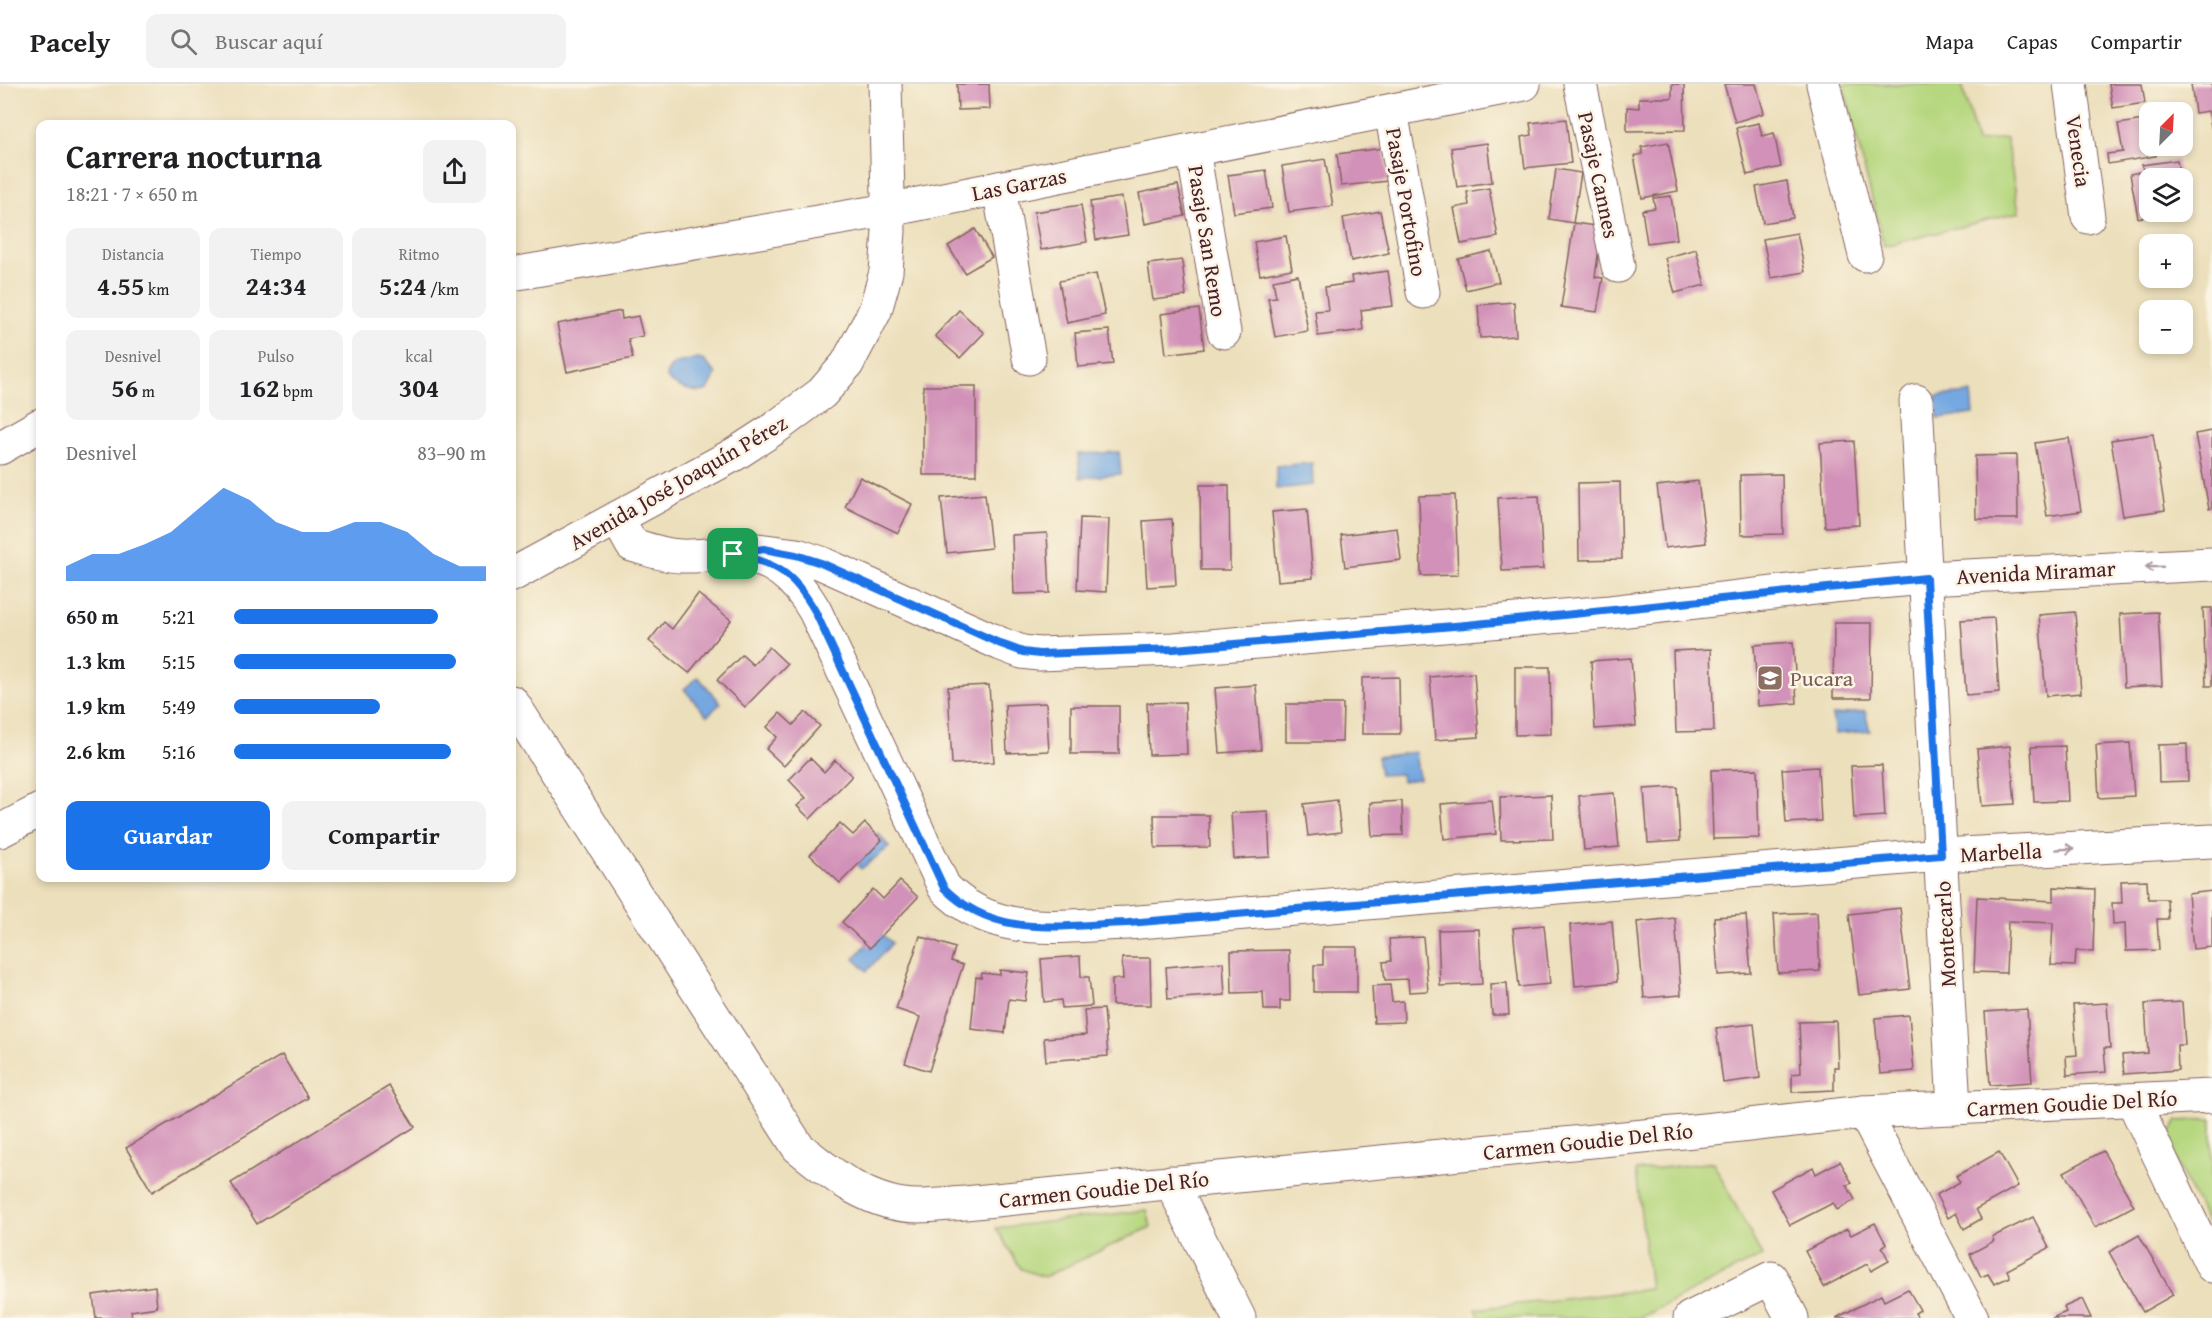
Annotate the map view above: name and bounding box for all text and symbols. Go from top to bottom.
search box [146,14,566,68]
text: Pacely [30,21,110,62]
icon: search [167,25,200,58]
text: Buscar aquí [215,25,323,57]
text: Mapa [1925,26,1974,57]
text: Capas [2007,26,2058,57]
text: Compartir [2091,26,2182,57]
north arrow [2139,102,2193,156]
map controls [2139,102,2193,354]
street label: Pasaje Cannes [1570,109,1628,241]
street label: Venecia [2058,113,2100,190]
street label: Pasaje Portofino [1378,125,1436,279]
text: Carrera nocturna [66,132,322,180]
button: share [423,140,486,203]
street label: Las Garzas [969,159,1069,209]
street label: Pasaje San Remo [1180,163,1236,319]
button: layers [2139,168,2193,222]
text: 18:21 · 7 × 650 m [66,179,198,208]
button: + [2139,234,2193,288]
text: Distancia [102,242,164,266]
text: Tiempo [251,242,301,266]
text: Ritmo [399,242,439,266]
text: 4.55 [97,266,145,305]
text: 24:34 [245,266,307,305]
text: 5:24 [379,266,427,305]
text: km [145,277,169,301]
text: /km [427,277,459,301]
button: − [2139,300,2193,354]
text: Desnivel [105,344,161,368]
text: Pulso [258,344,294,368]
text: kcal [405,344,433,368]
text: 56 [111,368,138,407]
text: 162 [239,368,279,407]
text: 304 [399,368,439,407]
text: m [138,379,155,403]
text: bpm [279,379,313,403]
street label: Avenida José Joaquín Pérez [563,406,793,558]
text: Desnivel [66,438,137,467]
text: 83–90 m [417,438,486,467]
pin [707,528,758,579]
icon: arrive [716,537,749,570]
street label: Avenida Miramar [1956,552,2116,592]
one-way arrow [2144,561,2164,572]
text: 650 m [66,602,119,631]
text: 5:21 [162,602,196,631]
text: 1.3 km [66,647,125,676]
text: 5:15 [162,647,196,676]
place label: Pucara [1790,662,1854,694]
school or university icon: Pucara [1755,663,1785,693]
text: 1.9 km [66,692,125,721]
text: 5:49 [162,692,196,721]
text: 2.6 km [66,737,125,766]
text: 5:16 [162,737,196,766]
button: Guardar [66,801,270,870]
button: Compartir [282,801,486,870]
street label: Marbella [1959,834,2043,870]
one-way arrow [2054,843,2074,854]
street label: Montecarlo [1926,880,1964,988]
street label: Carmen Goudie Del Río [1966,1082,2178,1124]
street label: Carmen Goudie Del Río [1481,1114,1695,1168]
street label: Carmen Goudie Del Río [997,1162,1211,1216]

